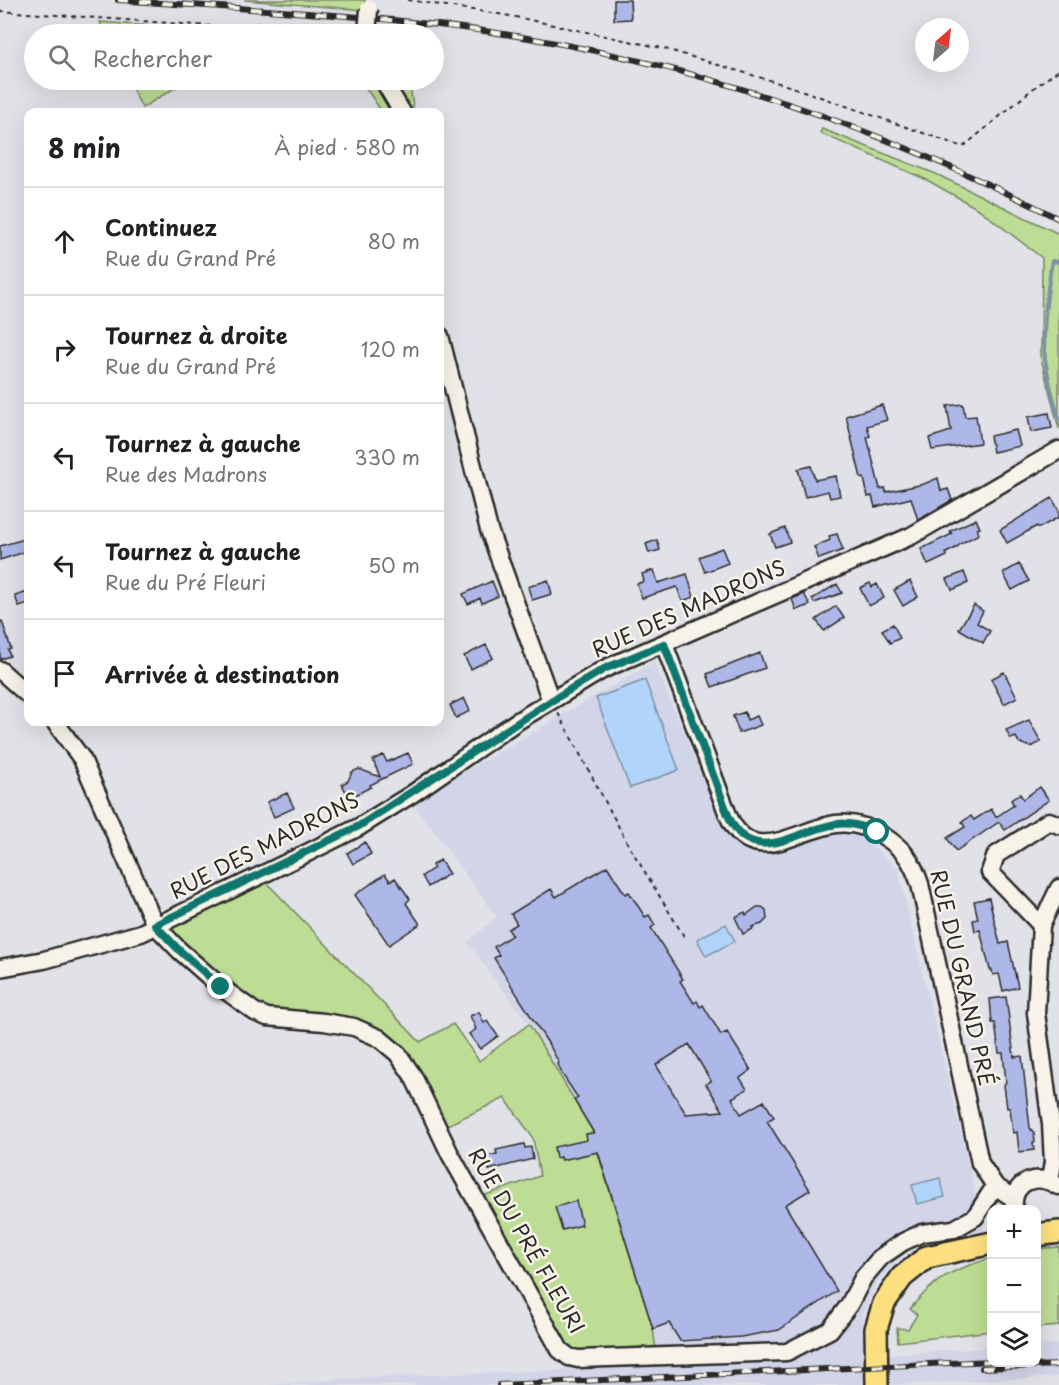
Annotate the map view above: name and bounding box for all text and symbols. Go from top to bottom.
north arrow [915,18,969,72]
search box [24,24,444,90]
icon: search [45,41,78,74]
text: Rechercher [93,41,212,74]
text: 8 min [48,128,121,167]
text: À pied · 580 m [274,132,420,162]
text: Continuez [105,210,217,243]
icon: ahead [48,225,81,258]
text: 80 m [368,226,420,256]
text: Rue du Grand Pré [105,243,276,273]
text: Tournez à droite [105,318,288,351]
icon: right [48,333,81,366]
text: 120 m [361,334,420,364]
text: Rue du Grand Pré [105,351,276,381]
text: Tournez à gauche [105,426,301,459]
icon: left [48,441,81,474]
text: 330 m [354,442,420,472]
text: Rue des Madrons [105,459,267,489]
text: Tournez à gauche [105,534,301,567]
icon: left [48,549,81,582]
text: 50 m [368,550,420,580]
street label: RUE DES MADRONS [586,550,790,664]
text: Rue du Pré Fleuri [105,567,266,597]
icon: arrive [48,657,81,690]
text: Arrivée à destination [105,657,339,690]
street label: RUE DES MADRONS [164,782,365,906]
route start [863,818,889,844]
street label: RUE DU GRAND PRÉ [923,866,1004,1089]
route end [207,973,233,999]
street label: RUE DU PRÉ FLEURI [461,1141,594,1339]
map controls [987,1205,1041,1367]
button: + [987,1205,1041,1259]
button: − [987,1259,1041,1313]
button: layers [987,1313,1041,1367]

